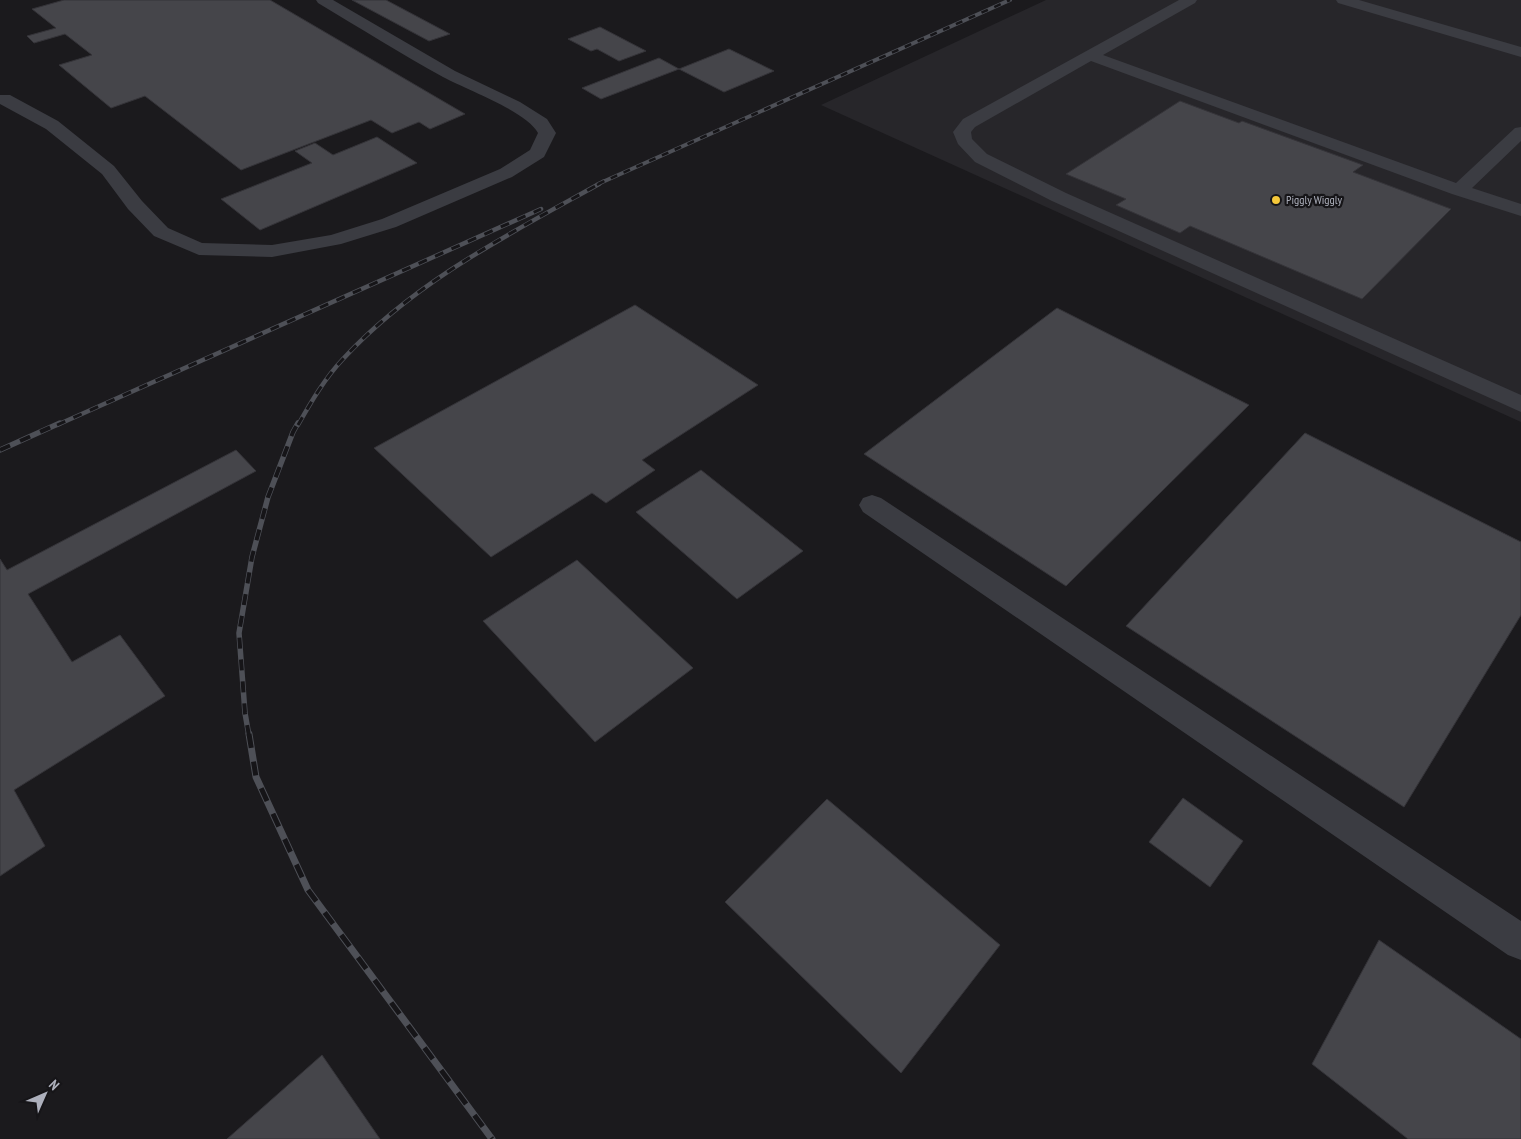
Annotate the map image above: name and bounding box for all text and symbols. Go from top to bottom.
place label: Piggly Wiggly [1286,192,1343,207]
marker: Piggly Wiggly [1270,194,1282,206]
north arrow [20,1069,70,1119]
text: N [45,1076,63,1094]

